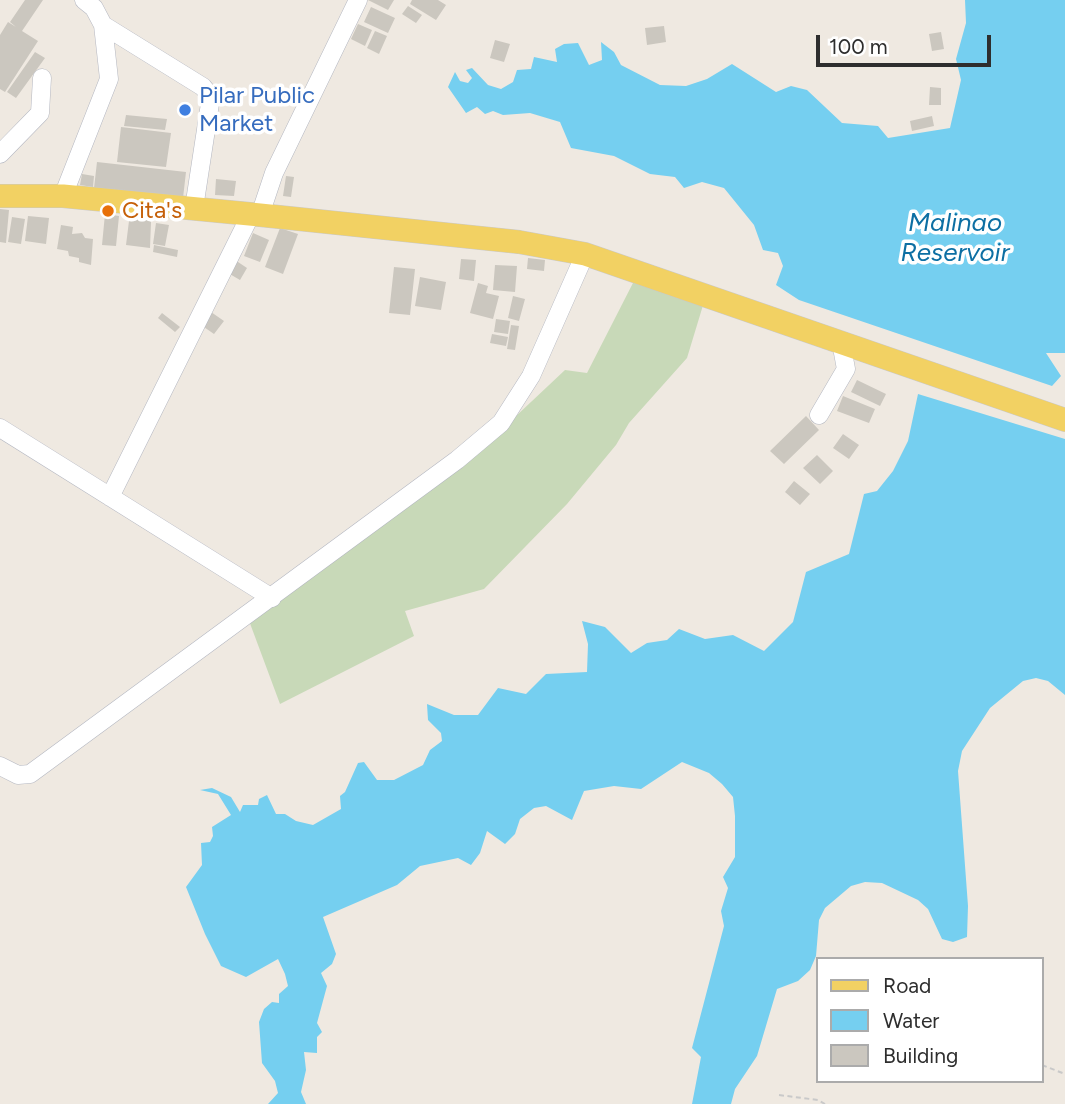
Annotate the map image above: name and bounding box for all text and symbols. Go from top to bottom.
scale bar [820,21,995,65]
text: 100 m [829,34,888,59]
place label: Pilar Public Market [199,82,315,138]
marker: Pilar Public Market [177,102,193,118]
place label: Cita's [122,197,182,225]
marker: Cita's [100,203,116,219]
water label: Malinao Reservoir [900,207,1010,268]
legend [816,957,1044,1083]
text: Road [883,973,931,998]
text: Water [883,1008,939,1033]
text: Building [883,1043,958,1068]

